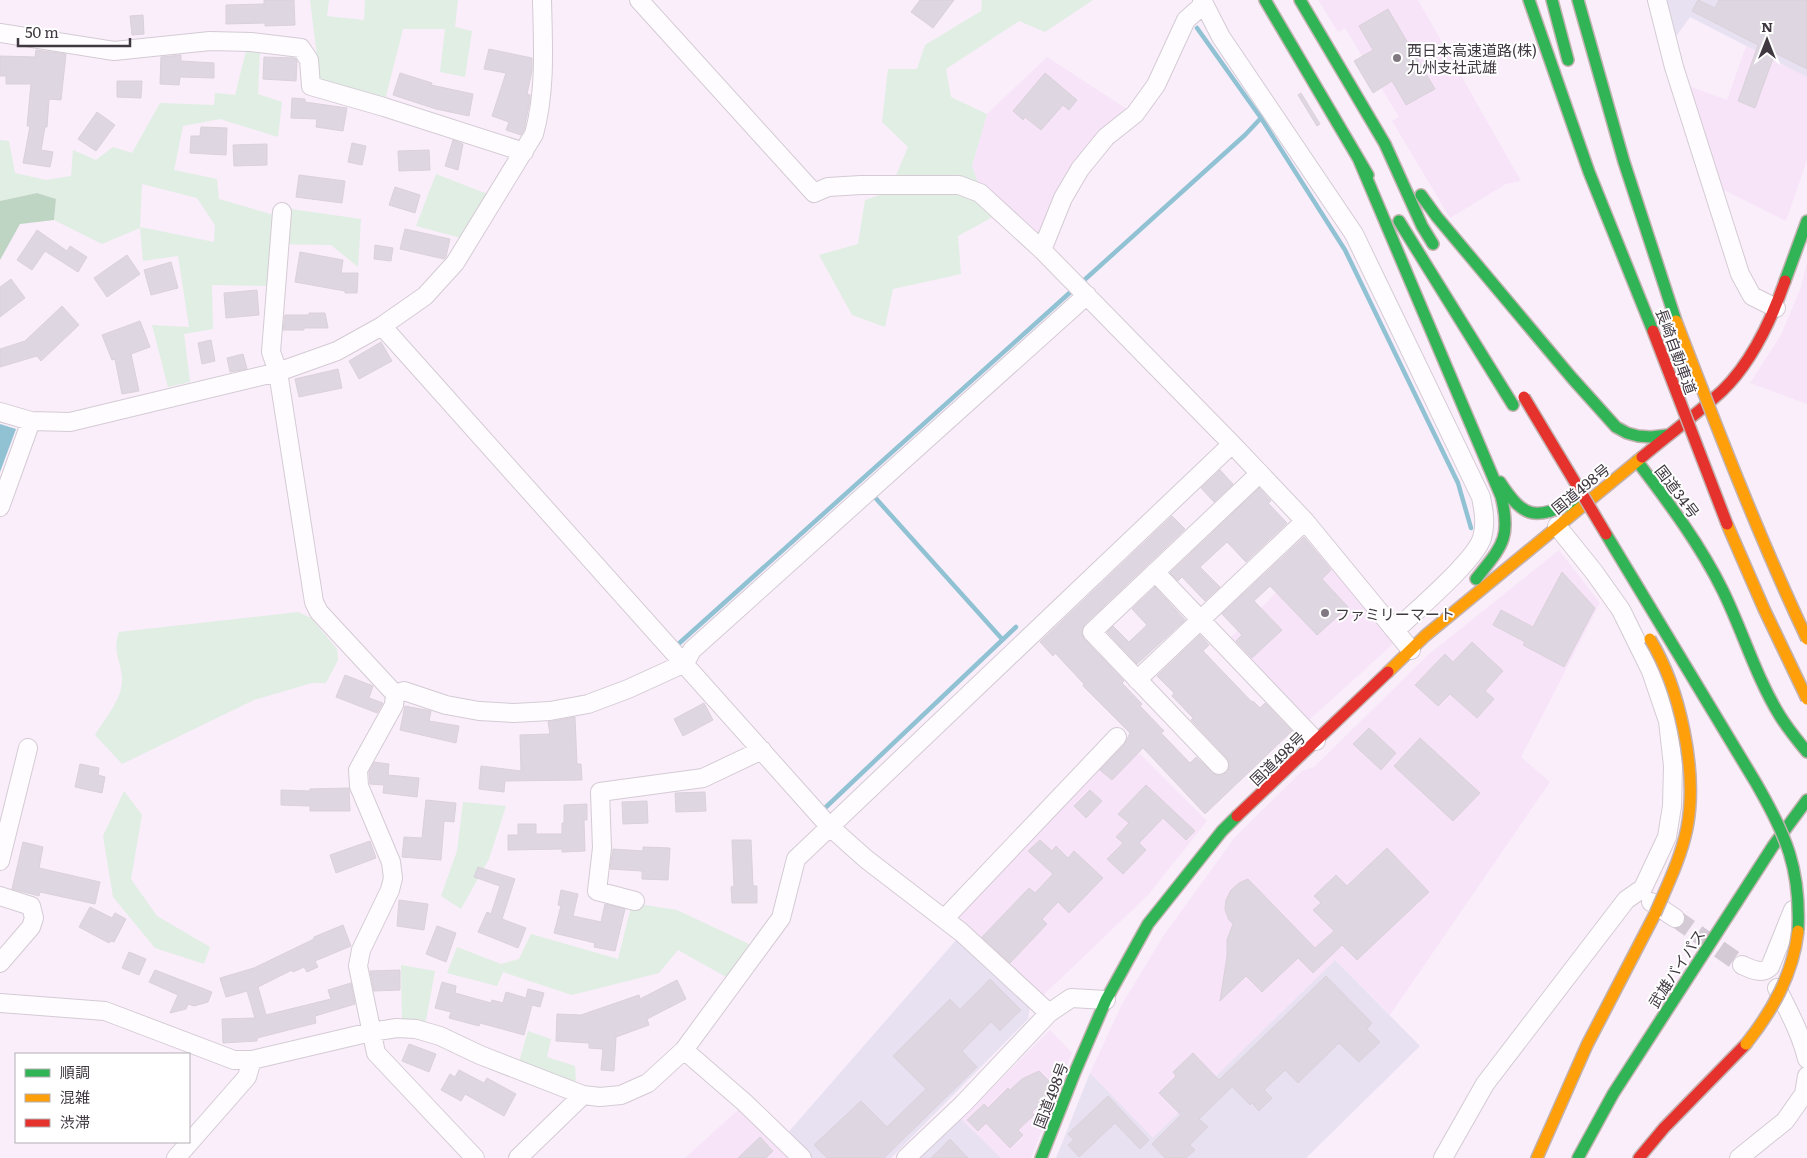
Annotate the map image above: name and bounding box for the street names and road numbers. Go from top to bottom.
street label: 長崎自動車道 [1651,305,1703,397]
street label: 国道498号 [1546,457,1614,519]
street label: 国道34号 [1650,460,1706,522]
street label: 国道498号 [1244,726,1310,790]
street label: 武雄バイパス [1642,924,1710,1012]
street label: 国道498号 [1027,1058,1073,1132]

